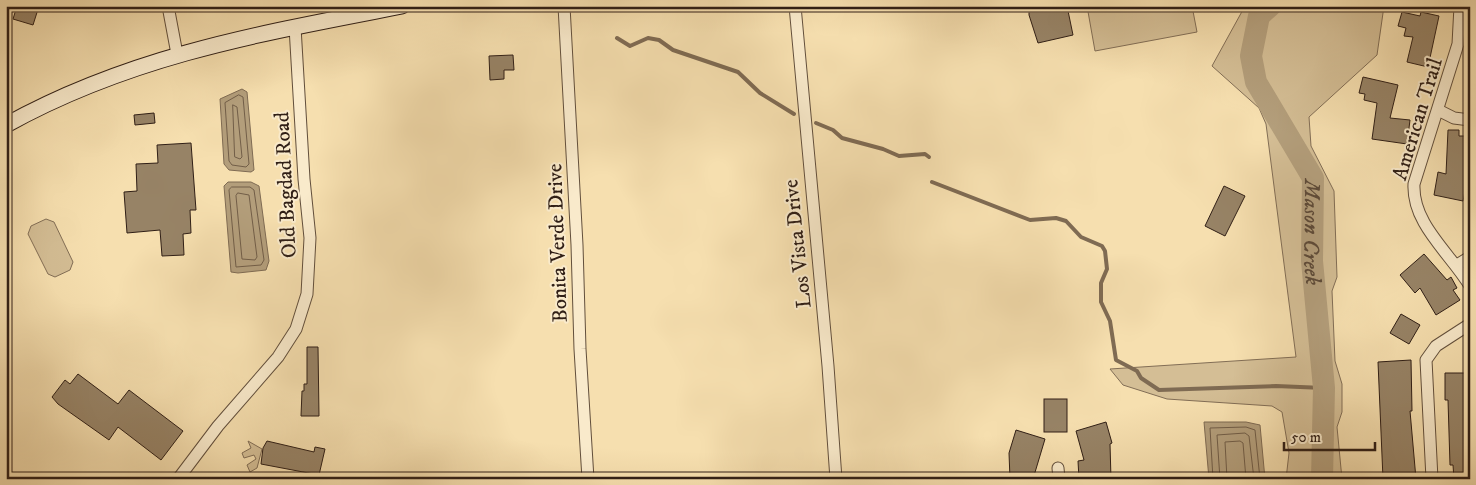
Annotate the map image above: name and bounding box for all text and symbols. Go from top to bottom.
street label: American Trail [1387,54,1449,184]
street label: Old Bagdad Road [269,111,303,259]
street label: Bonita Verde Drive [542,163,574,323]
water label: Mason Creek [1297,177,1326,287]
street label: Los Vista Drive [778,178,818,310]
scale bar [1284,420,1375,452]
text: 50 m [1291,428,1321,447]

